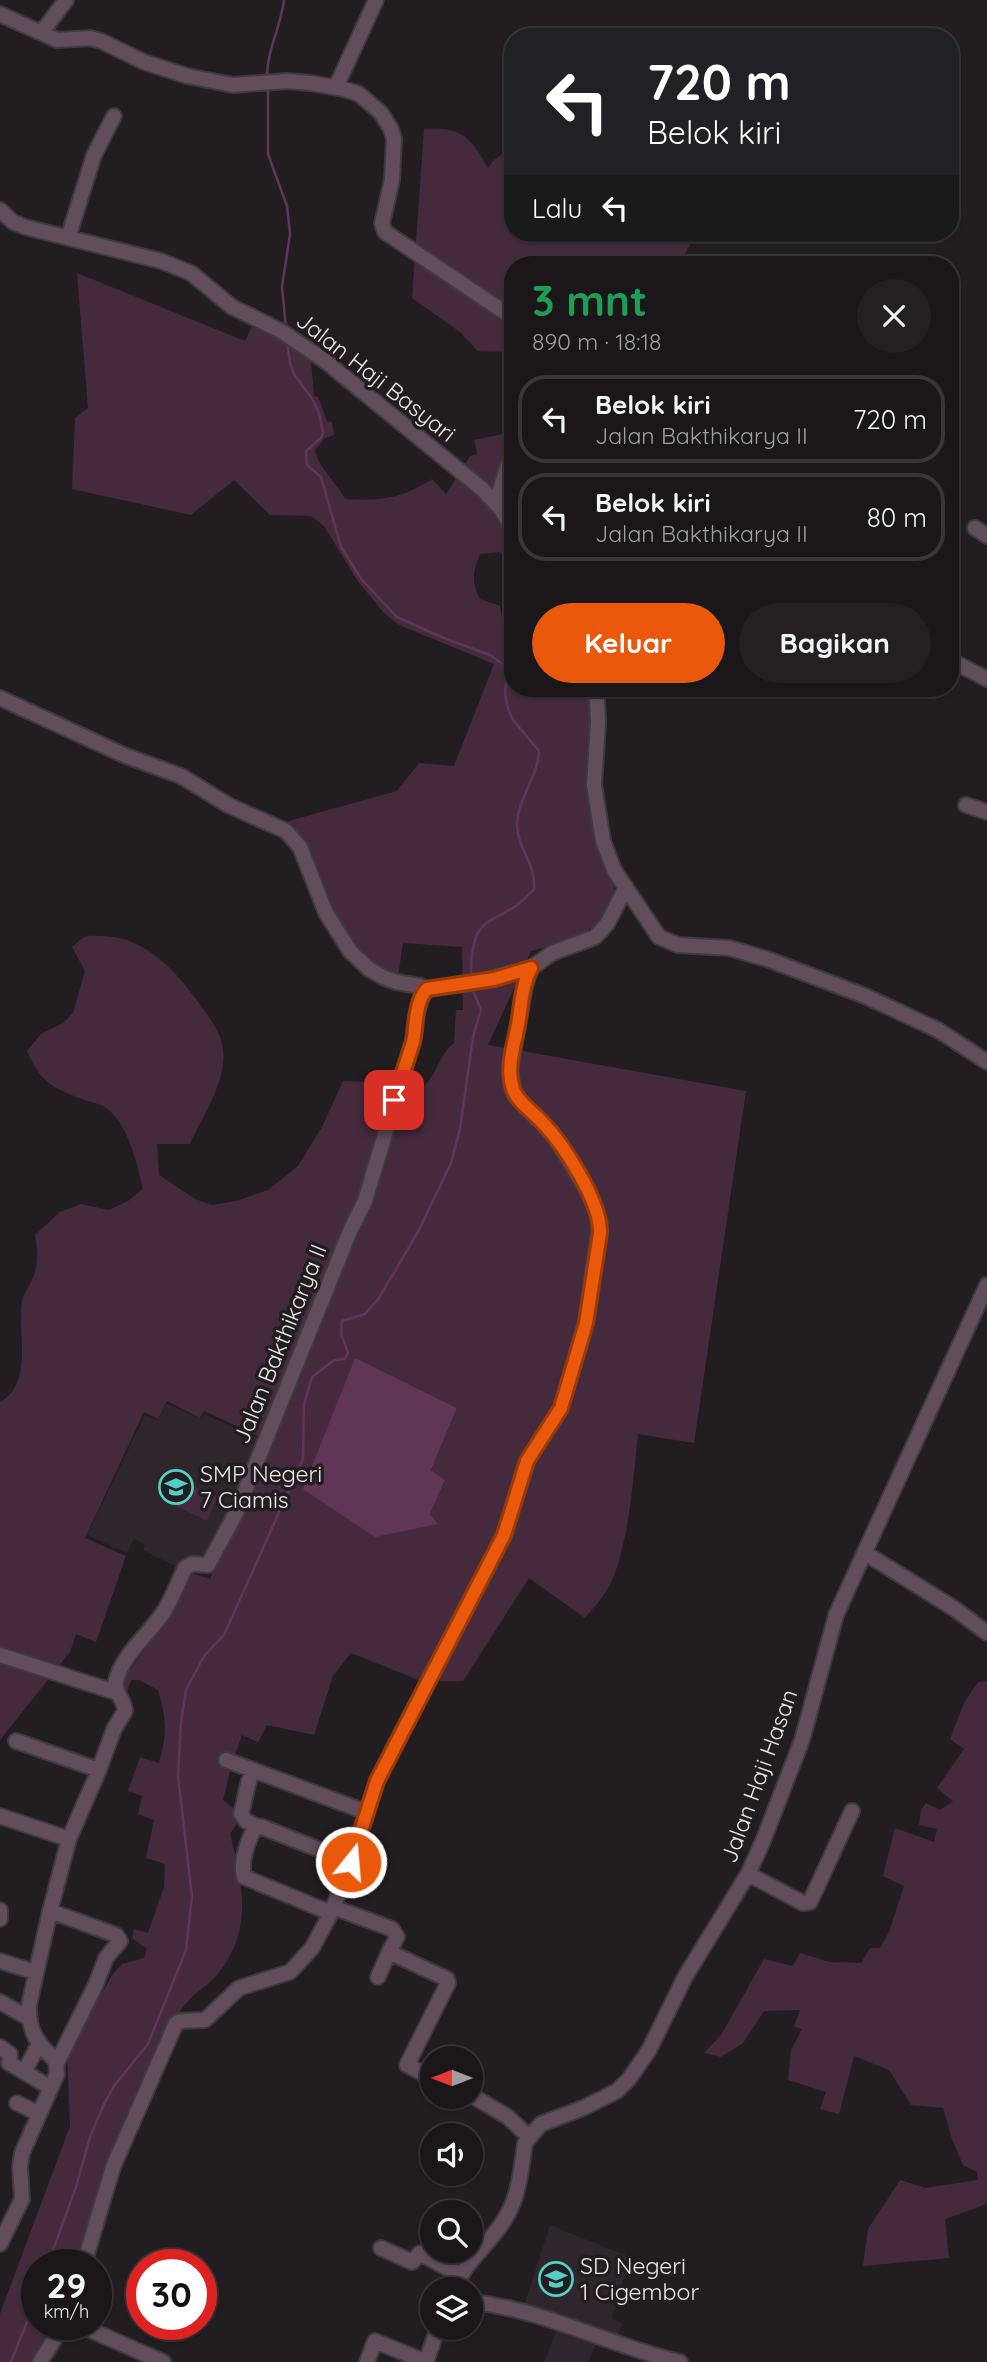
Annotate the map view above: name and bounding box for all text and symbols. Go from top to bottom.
text: 720 m [647,51,791,112]
icon: left [532,56,623,147]
text: Belok kiri [647,112,781,152]
icon: left [596,189,634,227]
text: Lalu [532,192,582,225]
text: 3 mnt [532,274,647,327]
button: close [857,279,931,353]
street label: Jalan Haji Basyari [291,305,462,448]
text: 890 m · 18:18 [532,327,661,356]
text: Belok kiri [595,388,711,421]
icon: left [536,400,574,438]
text: 720 m [853,403,927,436]
text: Jalan Bakthikarya II [595,421,808,450]
text: Belok kiri [595,486,711,519]
icon: left [536,498,574,536]
text: 80 m [867,501,927,534]
text: Jalan Bakthikarya II [595,519,808,548]
button: Keluar [532,603,725,683]
button: Bagikan [739,603,931,683]
pin [364,1070,424,1130]
icon: arrive [375,1081,413,1119]
street label: Jalan Bakthikarya II [226,1240,333,1448]
place label: SMP Negeri 7 Ciamis [200,1459,322,1514]
school or university icon: SMP Negeri 7 Ciamis [157,1468,195,1506]
street label: Jalan Haji Hasan [714,1685,803,1867]
position arrow [314,1825,388,1899]
north arrow [420,2046,483,2109]
map controls [420,2046,483,2340]
button: sound [420,2123,483,2186]
button: search [420,2200,483,2263]
speed limit sign: 30 [126,2249,217,2340]
place label: SD Negeri 1 Cigembor [580,2251,699,2306]
school or university icon: SD Negeri 1 Cigembor [537,2260,575,2298]
text: 29 [47,2263,86,2307]
button: layers [420,2277,483,2340]
text: km/h [44,2300,89,2323]

